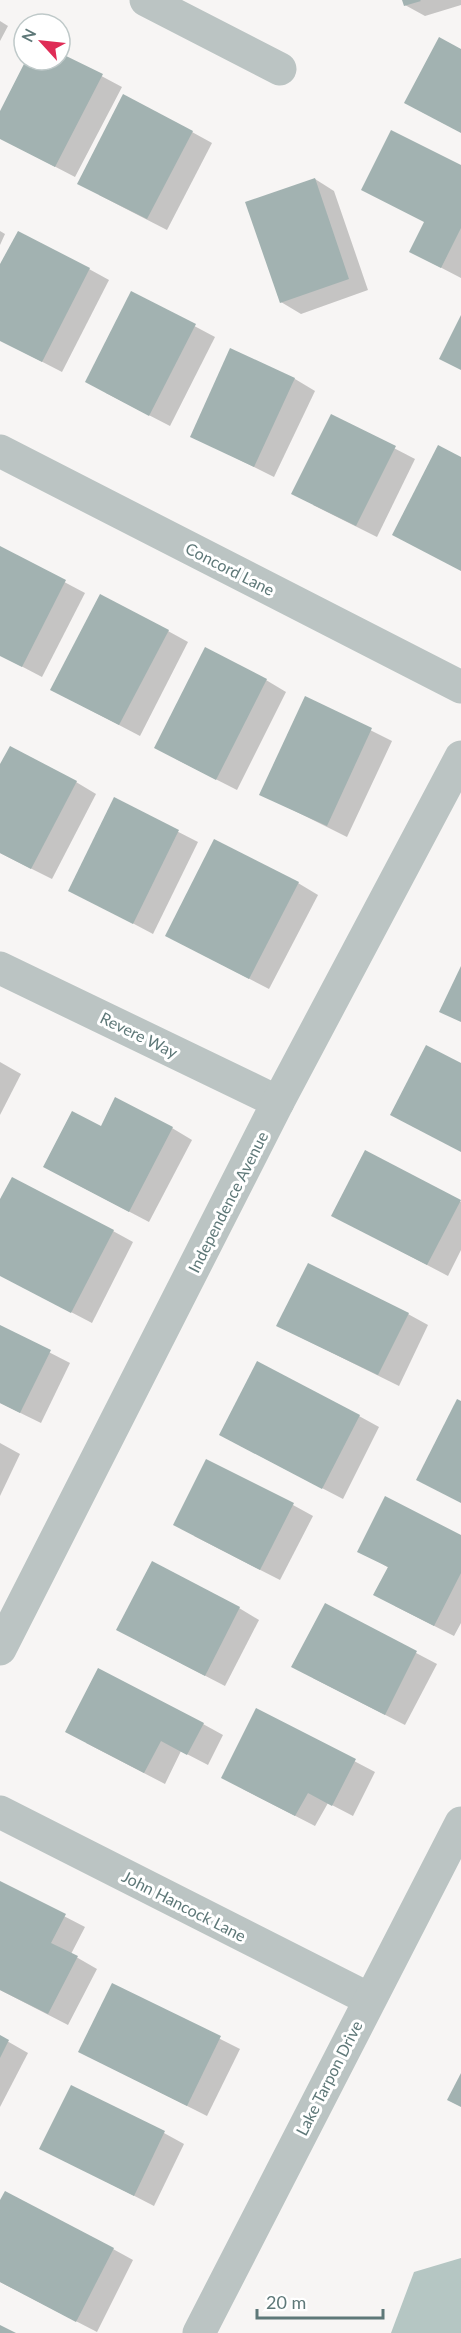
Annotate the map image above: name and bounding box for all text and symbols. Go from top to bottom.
north arrow [12,12,72,72]
text: N [17,25,39,45]
street label: Concord Lane [183,538,278,599]
street label: Revere Way [97,1008,182,1062]
street label: Independence Avenue [184,1128,271,1276]
street label: John Hancock Lane [119,1866,249,1945]
street label: Lake Tarpon Drive [291,2017,366,2138]
scale bar [257,2282,383,2320]
text: 20 m [266,2291,306,2313]

